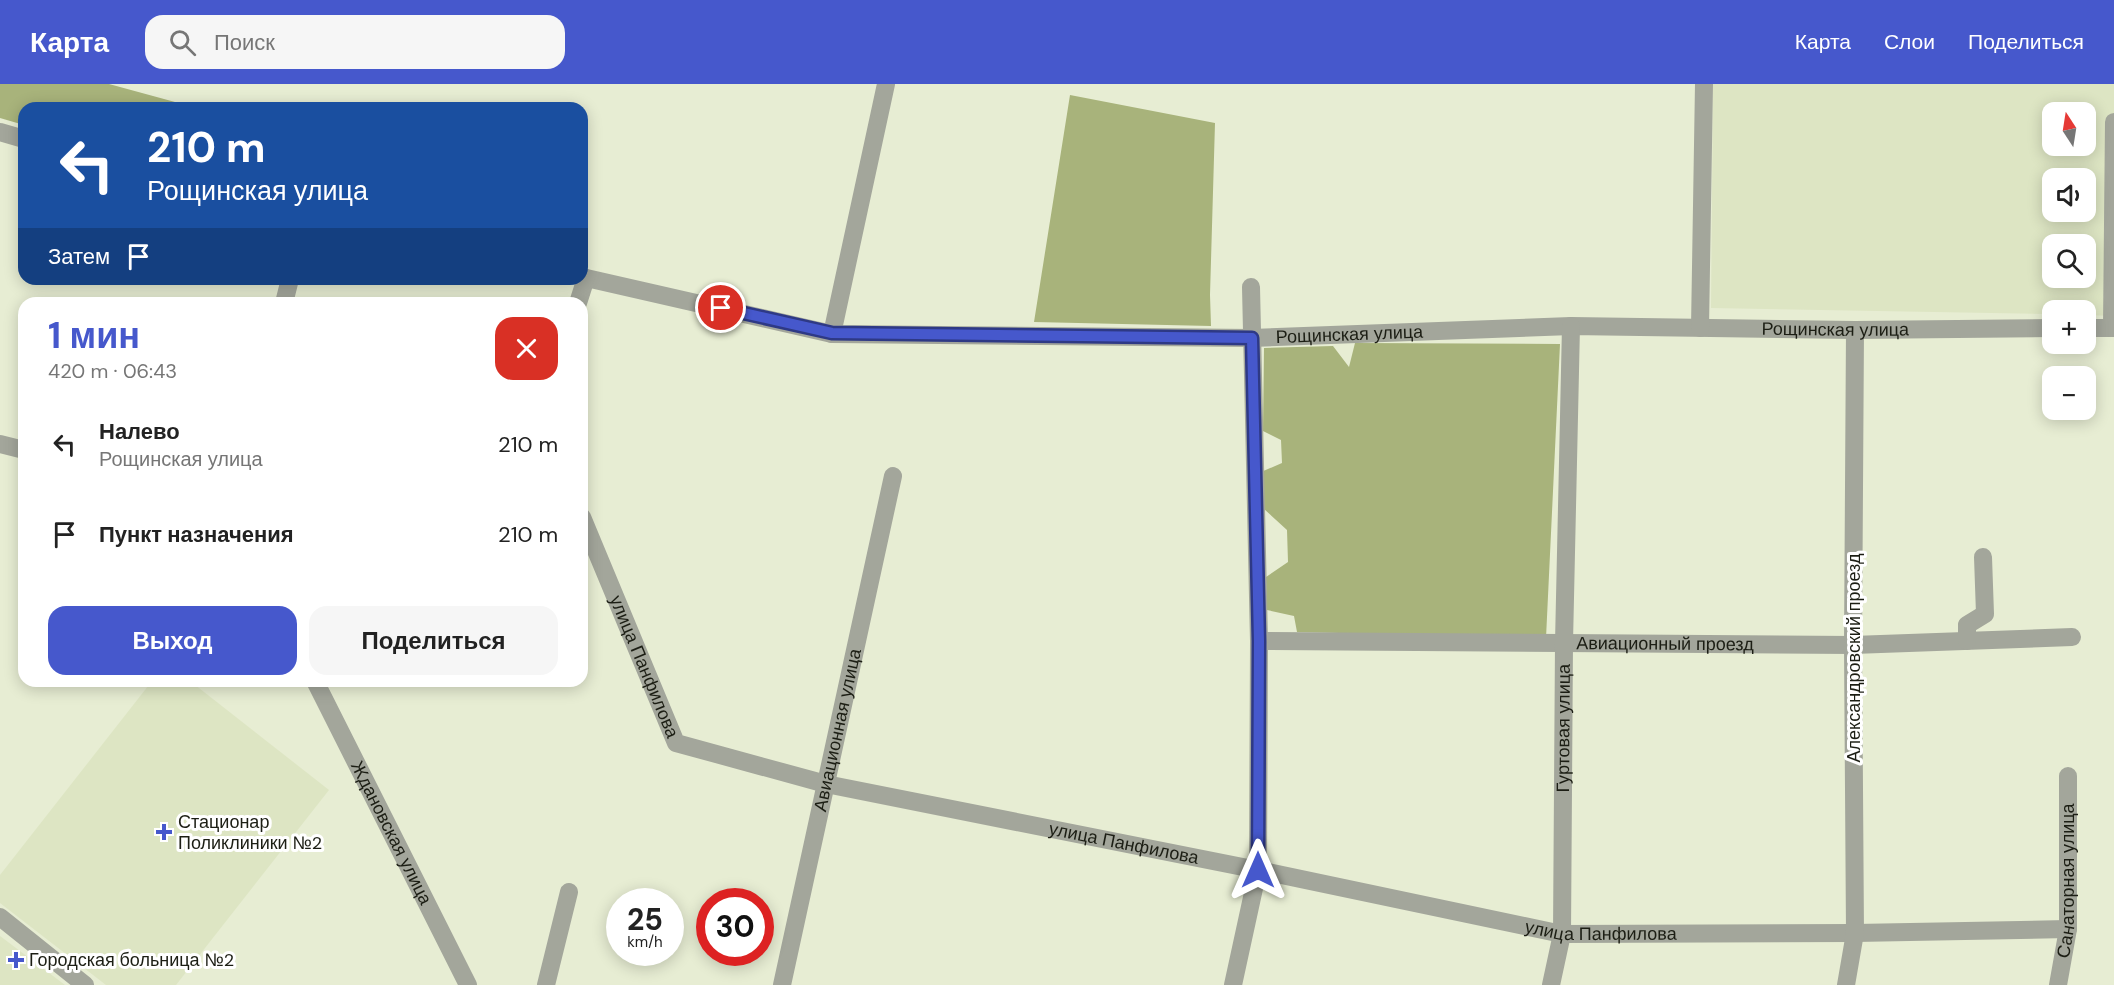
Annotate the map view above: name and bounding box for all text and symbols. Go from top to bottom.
search box [145,15,565,69]
text: Карта [30,24,109,61]
icon: search [166,26,199,59]
text: Поиск [214,28,275,57]
text: Карта [1795,28,1851,56]
text: Слои [1884,28,1935,56]
text: Поделиться [1968,28,2084,56]
north arrow [2042,102,2096,156]
map controls [2042,102,2096,420]
text: 210 m [147,120,265,175]
icon: left [48,126,126,204]
button: sound [2042,168,2096,222]
text: Рощинская улица [147,173,368,208]
button: search [2042,234,2096,288]
icon: arrive [122,240,155,273]
text: Затем [48,242,110,271]
pin [695,282,746,333]
icon: arrive [704,291,737,324]
button: + [2042,300,2096,354]
text: 1 мин [48,312,140,359]
button: close [495,317,558,380]
street label: Рощинская улица [1761,317,1910,342]
street label: Рощинская улица [1275,320,1425,349]
text: 420 m · 06:43 [48,358,177,384]
button: − [2042,366,2096,420]
text: Налево [99,417,180,446]
icon: left [48,428,81,461]
text: 210 m [498,430,558,459]
text: Рощинская улица [99,446,263,472]
icon: arrive [48,518,81,551]
text: Пункт назначения [99,520,294,549]
text: 210 m [498,520,558,549]
street label: Александровский проезд [1842,553,1866,762]
street label: улица Панфилова [604,592,685,742]
button: Выход [48,606,297,675]
button: Поделиться [309,606,558,675]
street label: Авиационный проезд [1576,631,1754,656]
street label: Авиационная улица [808,645,867,814]
street label: Гуртовая улица [1551,663,1576,793]
street label: Ждановская улица [345,757,438,910]
street label: Санаторная улица [2051,802,2080,960]
place label: Стационар Поликлиники №2 [178,810,322,855]
street label: улица Панфилова [1047,817,1202,870]
marker: Стационар Поликлиники №2 [155,823,173,841]
position arrow [1226,838,1290,902]
speed limit sign: 30 [696,888,774,966]
text: 25 [627,900,663,939]
street label: улица Панфилова [1523,915,1678,946]
text: km/h [627,932,663,952]
place label: Городская больница №2 [29,948,234,972]
marker: Городская больница №2 [7,951,25,969]

